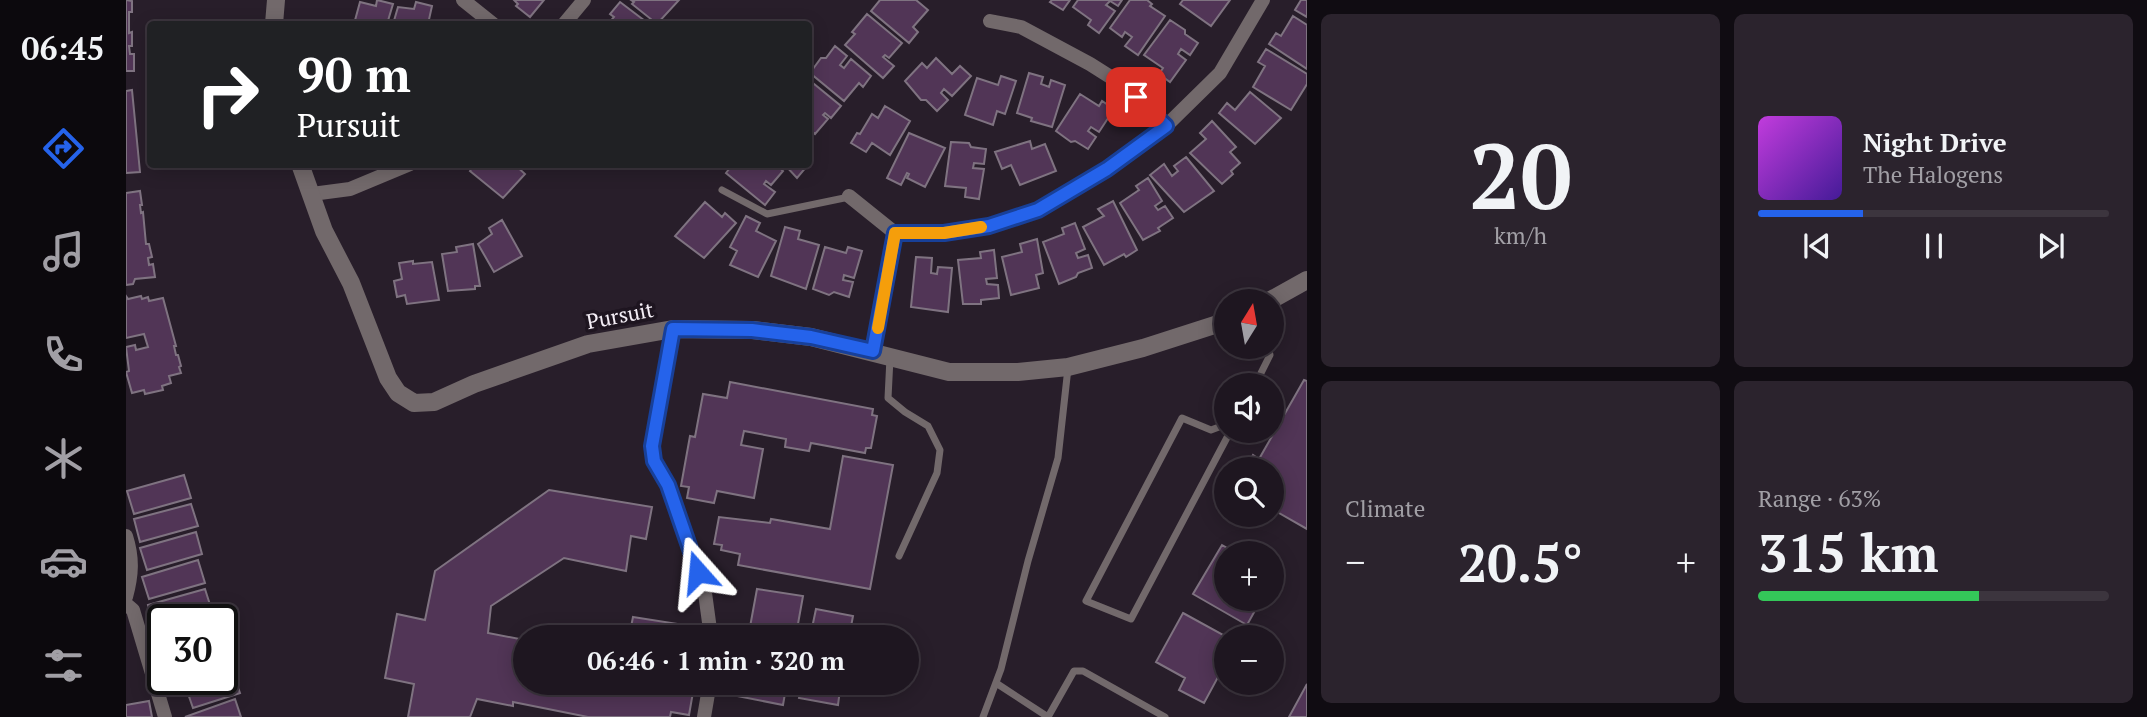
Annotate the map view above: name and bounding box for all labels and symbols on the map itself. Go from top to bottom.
pin [1106,67,1166,127]
north arrow [1214,289,1284,359]
street label: Pursuit [584,295,656,335]
position arrow [661,535,735,609]
speed limit sign: 30 [147,604,238,695]

